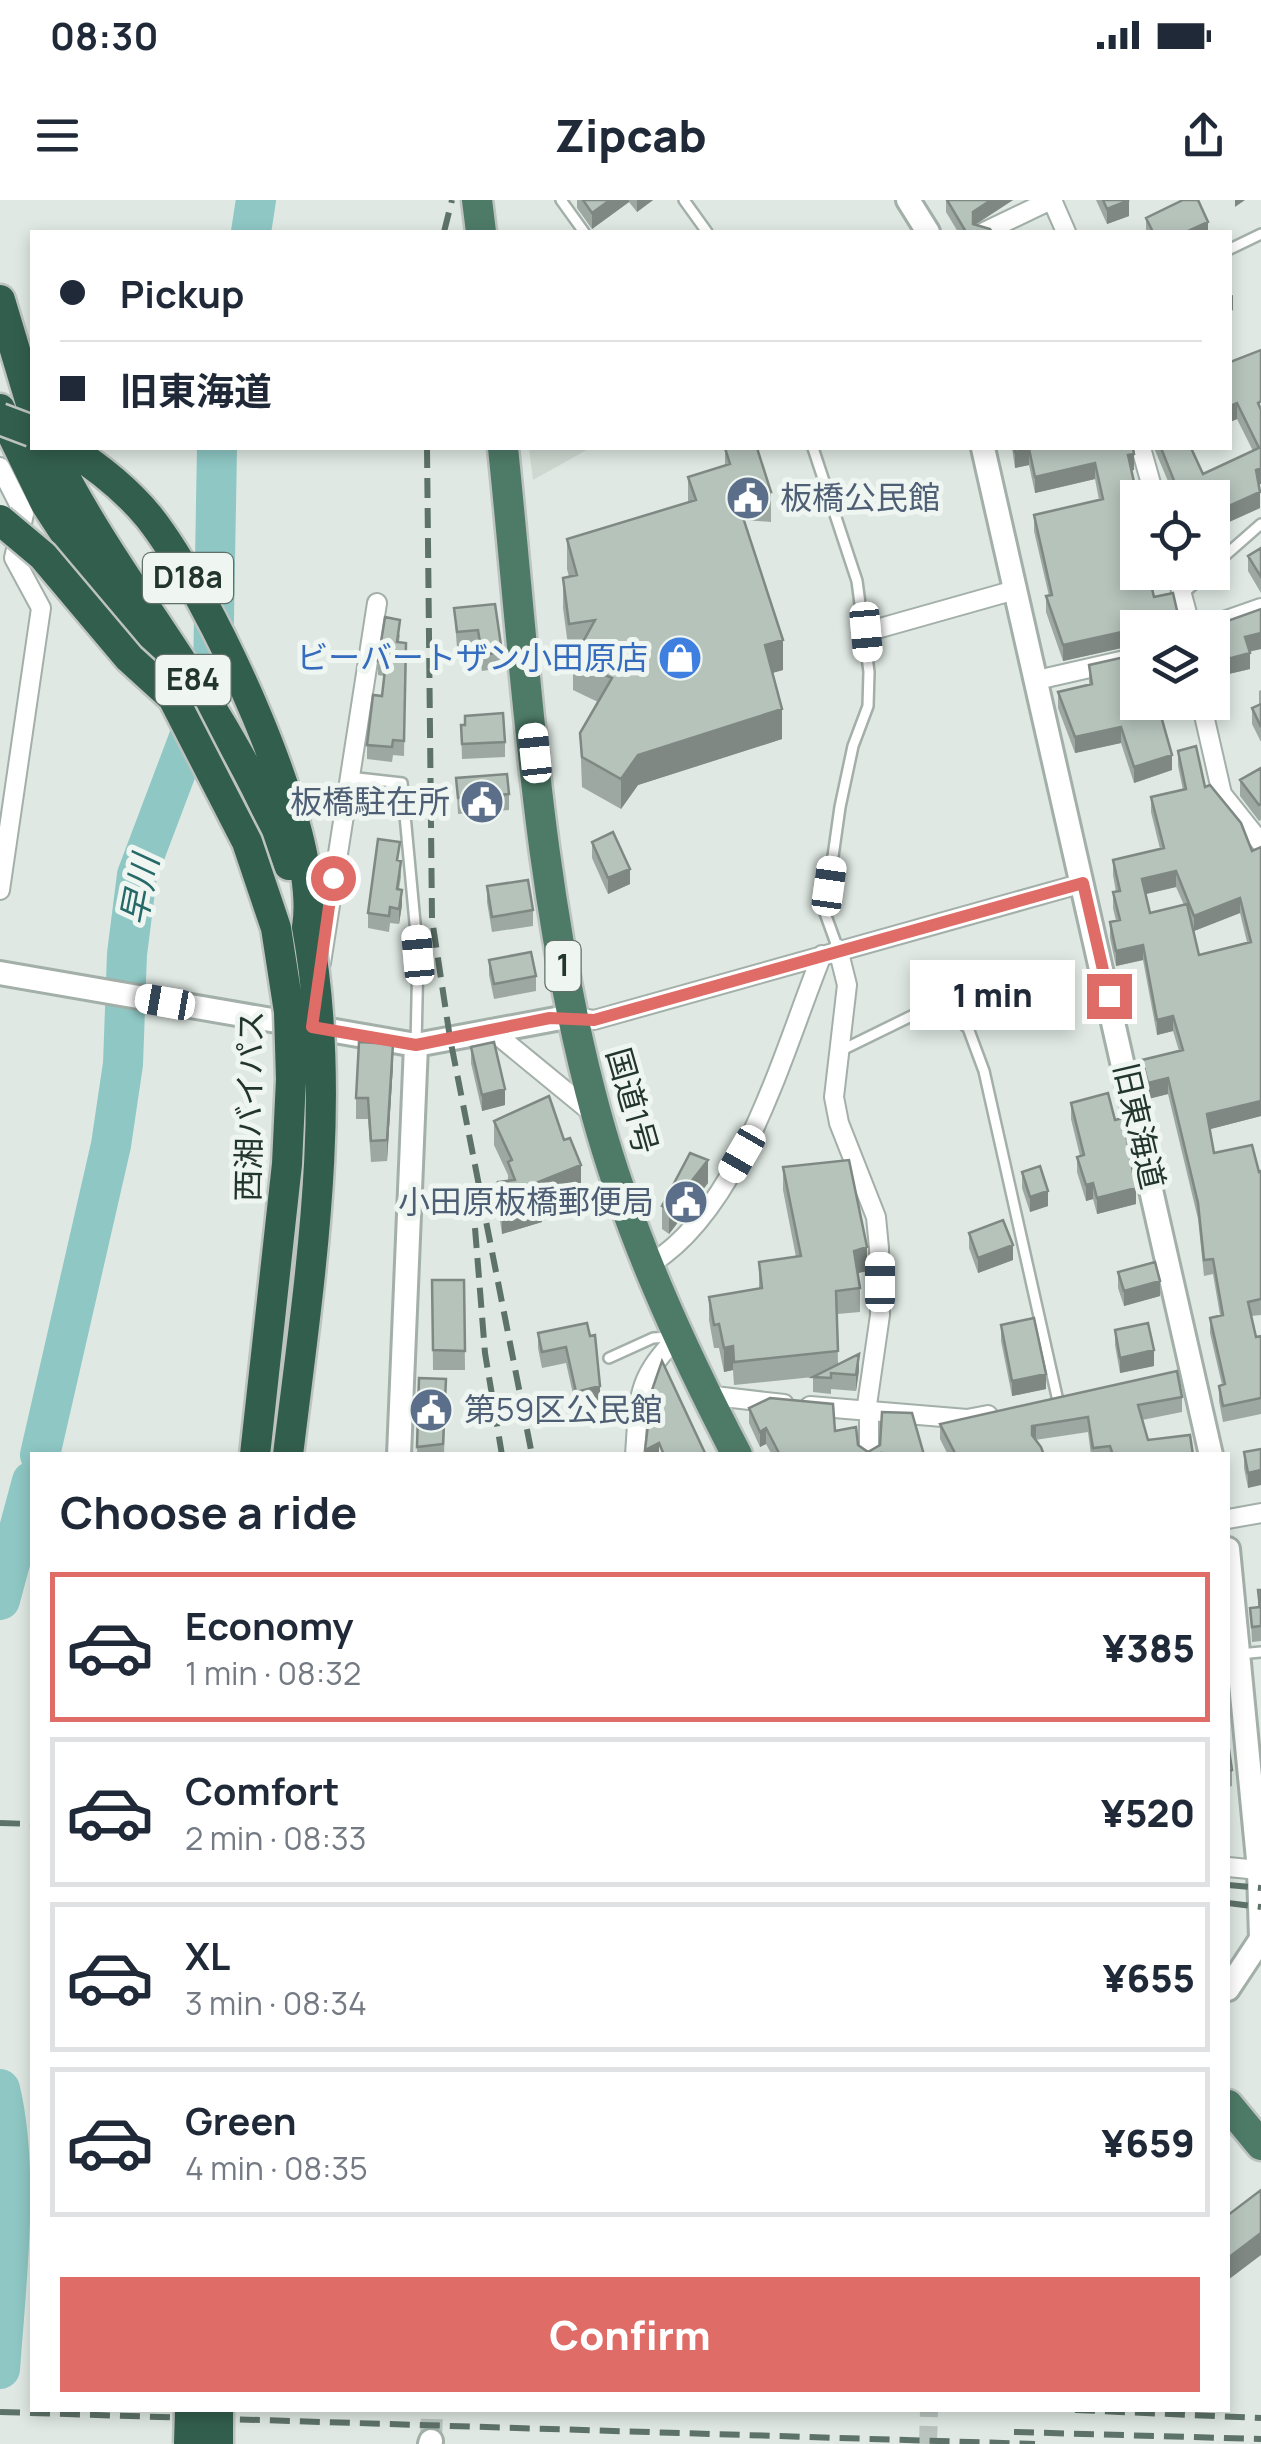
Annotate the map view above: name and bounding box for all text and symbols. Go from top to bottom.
text: 08:30 [50,9,158,61]
text: Zipcab [554,104,707,166]
icon: menu [30,108,85,163]
icon: share [1176,108,1231,163]
text: Pickup [120,267,244,319]
text: 旧東海道 [120,364,272,416]
public building icon: 板橋公民館 [725,475,771,521]
place label: 板橋公民館 [780,475,940,519]
map controls [1120,480,1230,720]
button: locate [1120,480,1230,590]
road number: D18a [143,553,233,603]
car [848,601,884,663]
button: layers [1120,610,1230,720]
place label: ビーバートザン小田原店 [296,635,648,679]
shop icon: ビーバートザン小田原店 [657,635,703,681]
road number: E84 [156,655,230,705]
car [517,722,553,784]
place label: 板橋駐在所 [290,779,450,823]
public building icon: 板橋駐在所 [459,779,505,825]
water label: 早川 [109,847,170,929]
car [810,854,848,918]
route start [311,856,356,901]
car [400,924,436,986]
road number: 1 [546,941,580,991]
callout: 1 min [909,961,1074,1031]
text: 1 min [952,973,1033,1017]
route end [1087,974,1132,1019]
car [133,982,197,1022]
street label: 西湘バイパス [225,1010,273,1202]
street label: 国道1号 [597,1043,669,1159]
street label: 旧東海道 [1104,1058,1176,1193]
car [714,1121,770,1187]
place label: 小田原板橋郵便局 [398,1179,654,1223]
public building icon: 小田原板橋郵便局 [663,1179,709,1225]
car [865,1252,895,1312]
public building icon: 第59区公民館 [408,1387,454,1433]
place label: 第59区公民館 [464,1387,662,1431]
text: Choose a ride [60,1481,357,1543]
text: Economy [185,1599,354,1651]
icon: car [65,1602,155,1692]
text: ¥385 [1103,1621,1195,1673]
text: 1 min · 08:32 [185,1651,361,1695]
text: Comfort [185,1764,339,1816]
icon: car [65,1767,155,1857]
text: ¥520 [1101,1786,1195,1838]
text: 2 min · 08:33 [185,1816,366,1860]
text: XL [185,1929,230,1981]
icon: car [65,1932,155,2022]
text: ¥655 [1103,1951,1195,2003]
text: 3 min · 08:34 [185,1981,367,2025]
text: Green [185,2094,297,2146]
icon: car [65,2097,155,2187]
text: ¥659 [1101,2116,1195,2168]
text: 4 min · 08:35 [185,2146,368,2190]
button: Confirm [60,2277,1200,2392]

